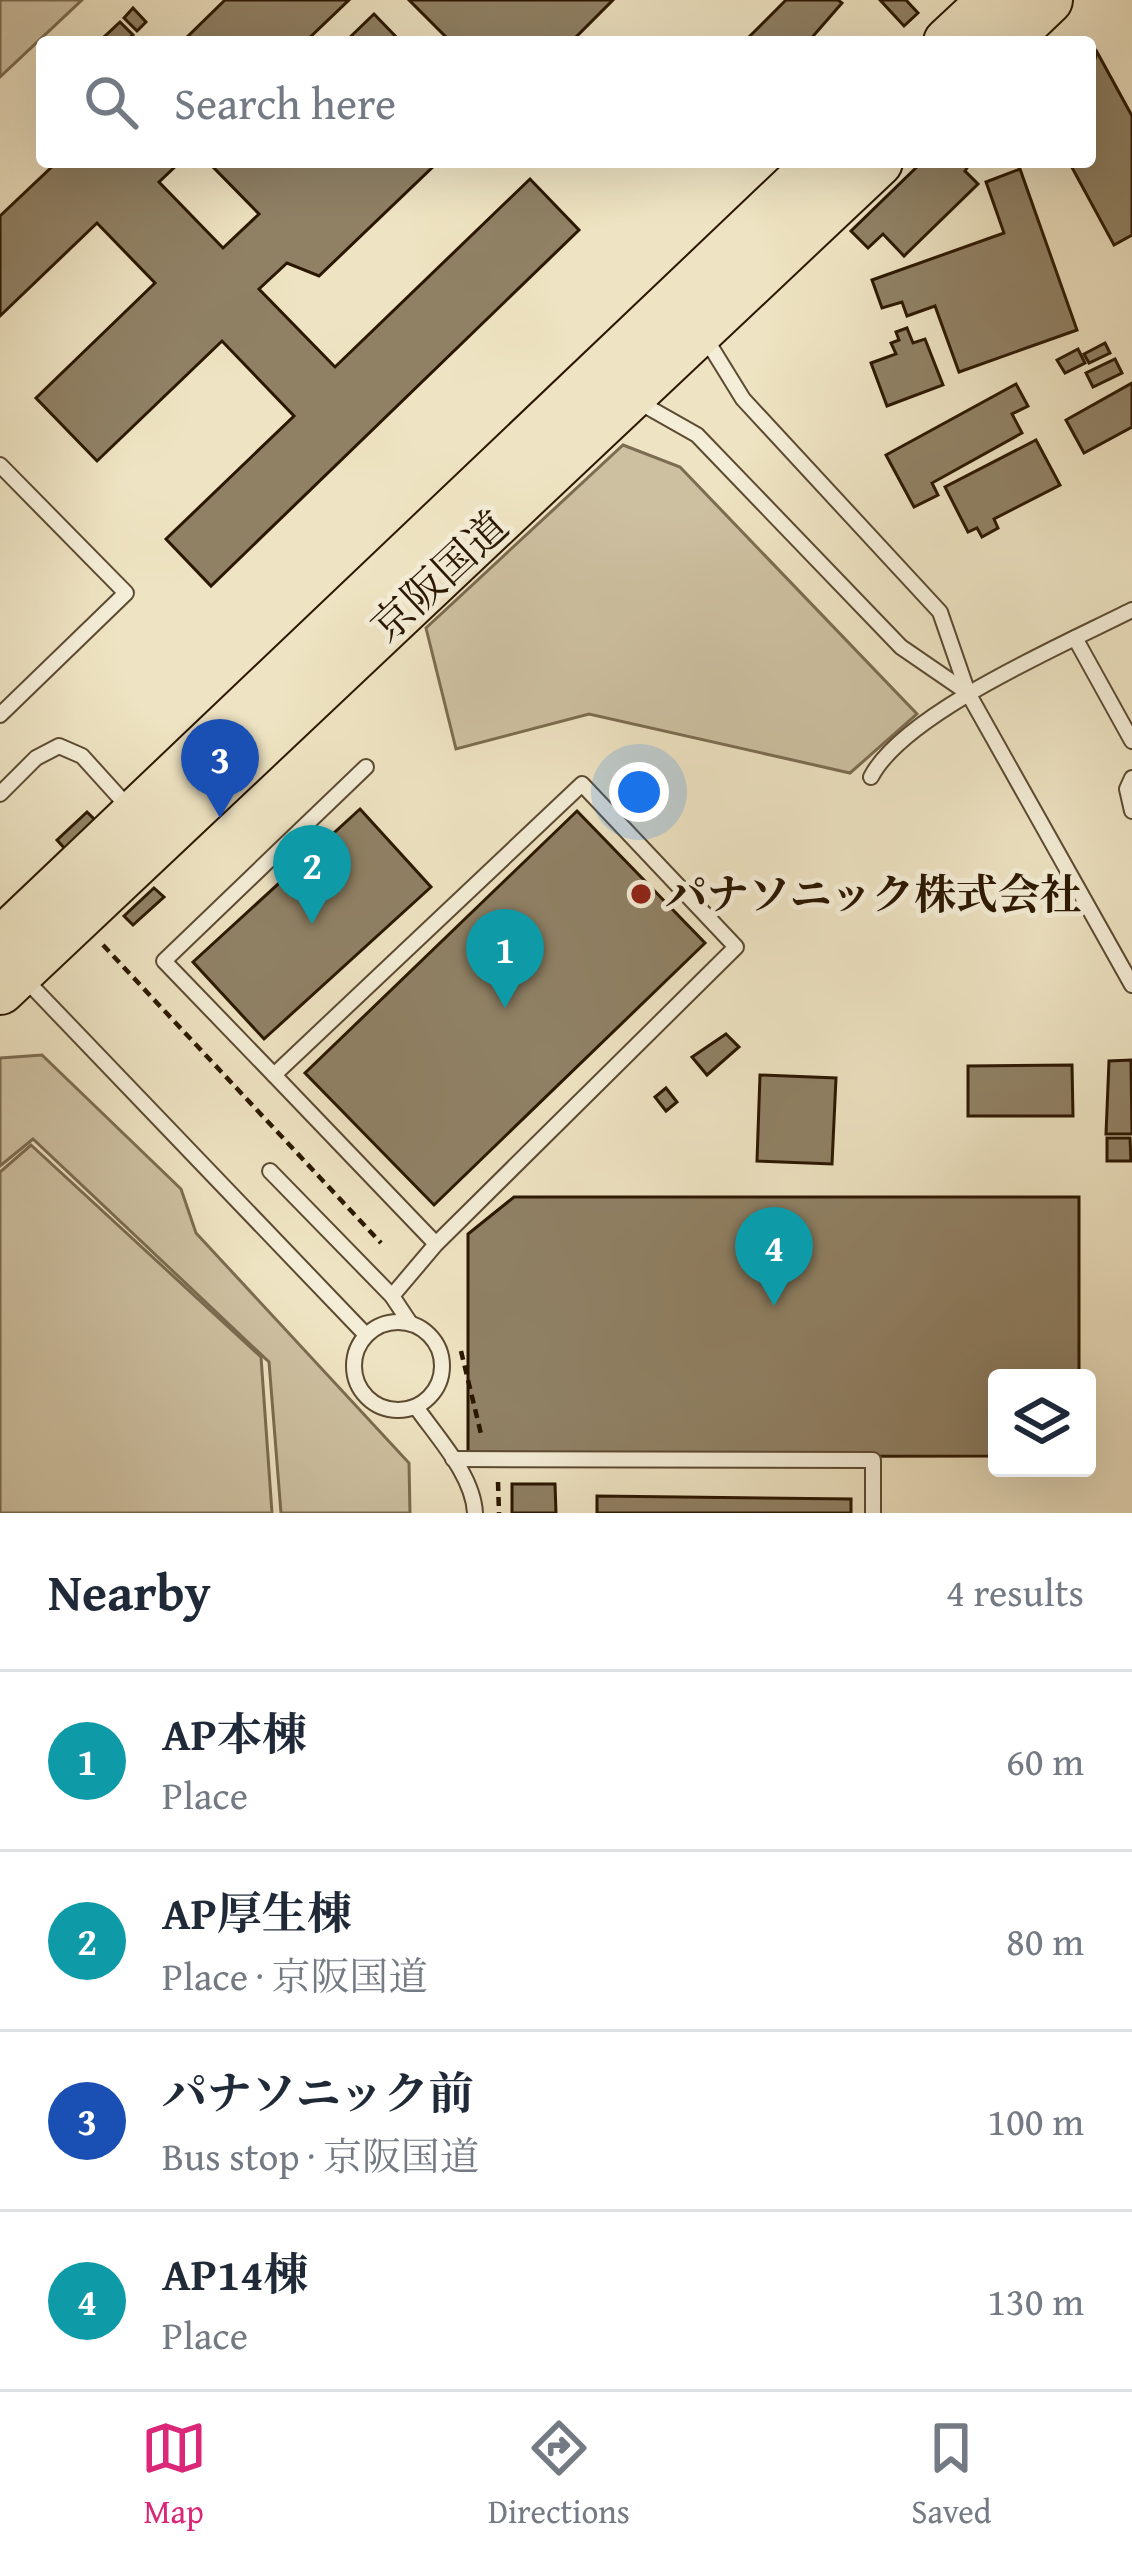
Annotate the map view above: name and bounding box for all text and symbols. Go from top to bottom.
search box [36,36,1096,168]
icon: search [78,69,144,135]
text: Search here [174,70,396,135]
street label: 京阪国道 [356,496,521,655]
pin: 3 [181,719,259,818]
your location [609,762,669,822]
pin: 2 [273,825,351,924]
place label: パナソニック株式会社 [665,863,1082,924]
marker: パナソニック株式会社 [628,881,654,907]
pin: 1 [466,909,544,1008]
pin: 4 [735,1207,813,1306]
map controls [988,1369,1096,1477]
button: layers [988,1369,1096,1477]
text: Nearby [48,1554,211,1629]
text: 4 results [946,1563,1084,1620]
text: AP本棟 [162,1701,307,1766]
text: 1 [77,1732,97,1789]
text: 60 m [1006,1732,1084,1789]
text: Place [162,1766,248,1823]
text: AP厚生棟 [162,1880,352,1945]
text: 2 [77,1912,97,1969]
text: 80 m [1006,1912,1084,1969]
text: Place · 京阪国道 [162,1947,428,2004]
text: パナソニック前 [162,2060,474,2125]
text: 3 [77,2092,97,2149]
text: 100 m [987,2092,1084,2149]
text: Bus stop · 京阪国道 [162,2127,479,2184]
text: AP14棟 [162,2241,309,2306]
text: 4 [77,2272,97,2329]
text: 130 m [987,2272,1084,2329]
text: Place [162,2306,248,2363]
tab: Map [141,2415,207,2535]
tab: Directions [488,2415,630,2535]
tab: Saved [911,2415,991,2535]

